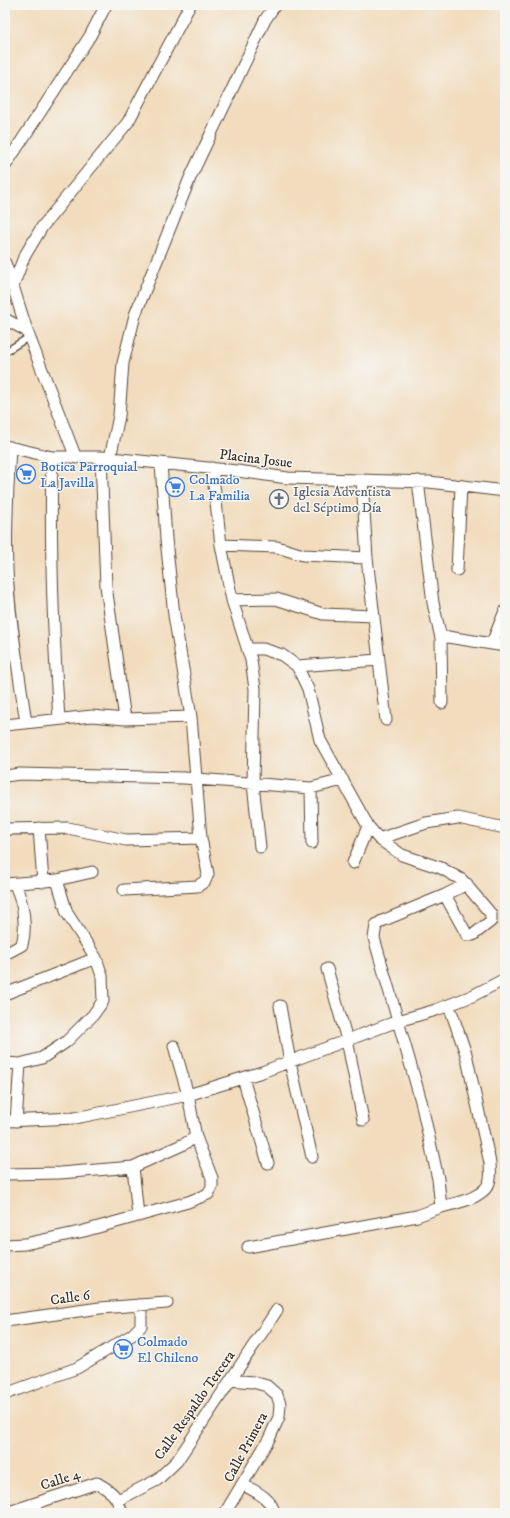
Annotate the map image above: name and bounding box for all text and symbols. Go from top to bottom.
street label: Placina Josue [218,446,294,472]
place label: Botica Parroquial La Javilla [40,458,138,492]
supermarket icon: Botica Parroquial La Javilla [15,463,37,485]
place label: Colmado La Familia [189,471,250,505]
supermarket icon: Colmado La Familia [164,476,186,498]
place label: Iglesia Adventista del Séptimo Día [293,483,391,517]
church icon: Iglesia Adventista del Séptimo Día [268,488,290,510]
street label: Calle 6 [49,1286,92,1310]
place label: Colmado El Chileno [137,1333,199,1367]
supermarket icon: Colmado El Chileno [112,1338,134,1360]
street label: Calle Respaldo Tercera [150,1347,239,1464]
street label: Calle Primera [220,1409,272,1486]
street label: Calle 4 [38,1465,83,1495]

